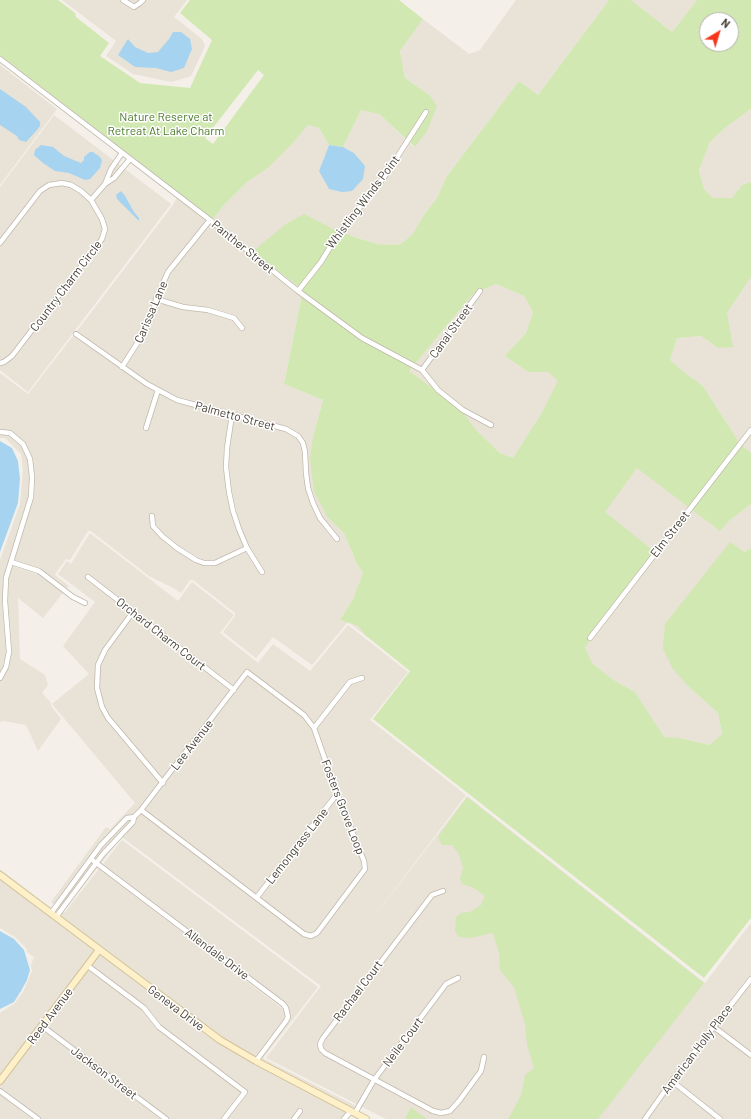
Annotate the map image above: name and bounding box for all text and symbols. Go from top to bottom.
north arrow [699,12,739,52]
text: N [719,16,733,30]
park label: Nature Reserve at Retreat At Lake Charm [107,110,225,138]
street label: Whistling Winds Point [323,152,403,252]
street label: Panther Street [209,217,277,277]
street label: Country Charm Circle [27,238,105,334]
street label: Carissa Lane [131,279,171,345]
street label: Canal Street [426,301,476,361]
street label: Palmetto Street [193,398,277,434]
street label: Elm Street [647,508,693,560]
street label: Orchard Charm Court [113,595,209,673]
street label: Lee Avenue [168,717,216,773]
street label: Fosters Grove Loop [318,758,368,856]
street label: Lemongrass Lane [263,805,331,887]
street label: Allendale Drive [182,925,252,983]
street label: Rachael Court [330,958,386,1024]
street label: Geneva Drive [145,982,207,1034]
street label: Reed Avenue [24,985,76,1047]
street label: American Holly Place [659,1001,735,1097]
street label: Neile Court [380,1014,426,1070]
street label: Jackson Street [68,1043,140,1103]

